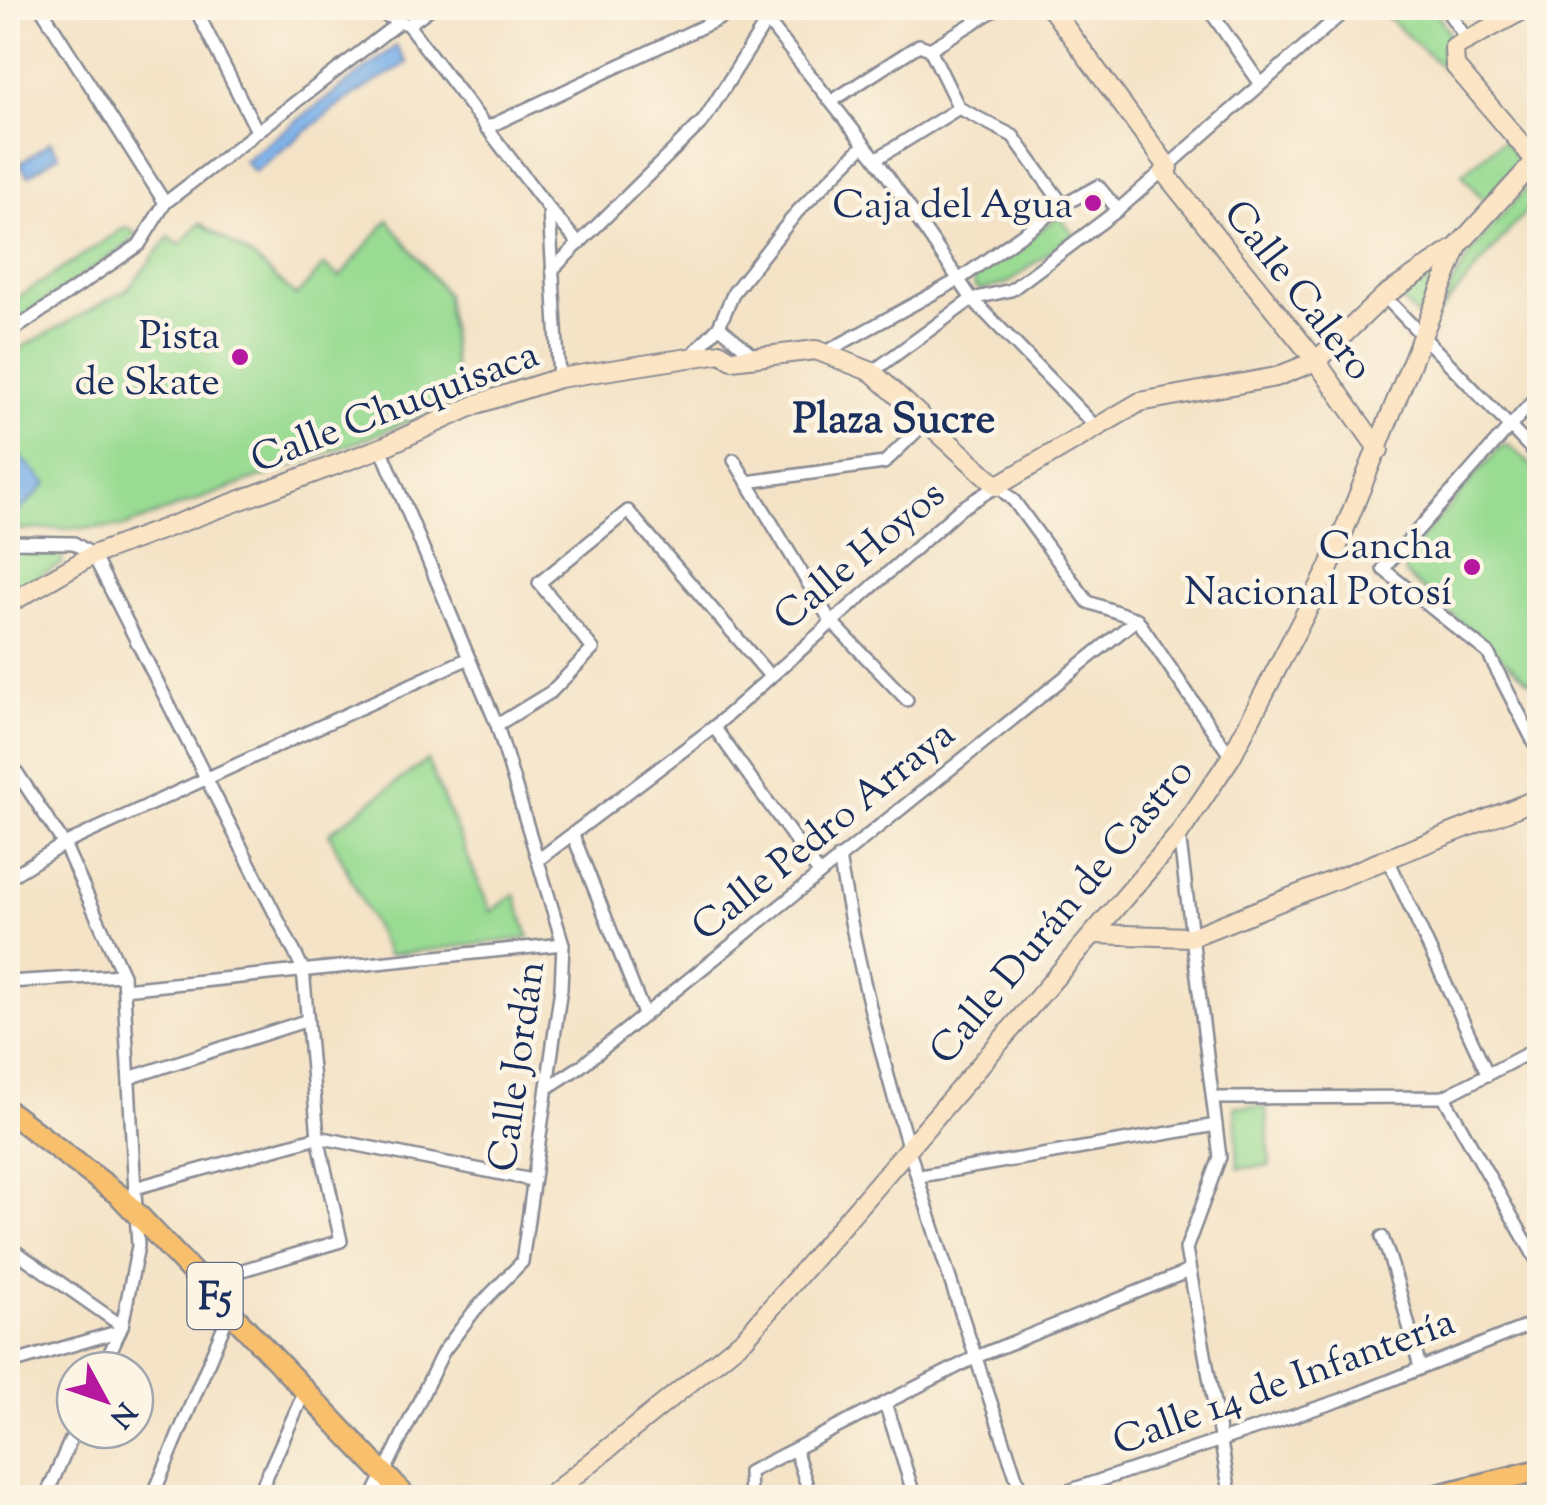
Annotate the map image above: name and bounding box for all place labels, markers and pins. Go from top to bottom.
place label: Caja del Agua [832,179,1073,236]
marker: Caja del Agua [1082,192,1104,214]
place label: Pista de Skate [74,310,220,413]
marker: Pista de Skate [229,346,251,368]
place label: Cancha Nacional Potosí [1184,520,1452,623]
marker: Cancha Nacional Potosí [1461,556,1483,578]

